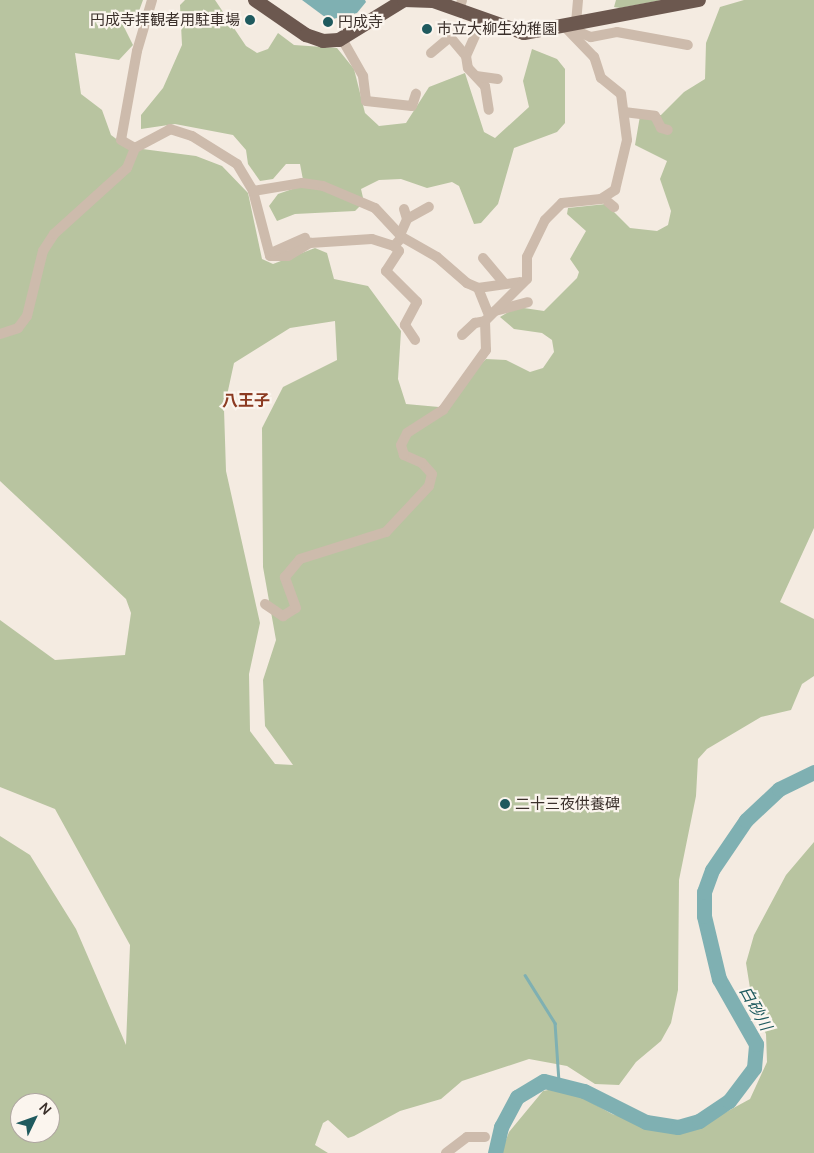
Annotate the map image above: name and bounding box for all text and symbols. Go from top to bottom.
place label: 円成寺拝観者用駐車場 [90,11,240,29]
place label: 円成寺 [338,13,383,31]
marker: 円成寺拝観者用駐車場 [244,14,256,26]
marker: 円成寺 [322,16,334,28]
place label: 市立大柳生幼稚園 [437,20,557,38]
marker: 市立大柳生幼稚園 [421,23,433,35]
district label: 八王子 [222,390,270,410]
place label: 二十三夜供養碑 [515,795,620,813]
marker: 二十三夜供養碑 [499,798,511,810]
water label: 白砂川 [736,982,776,1034]
north arrow [10,1093,60,1143]
text: N [35,1098,56,1118]

